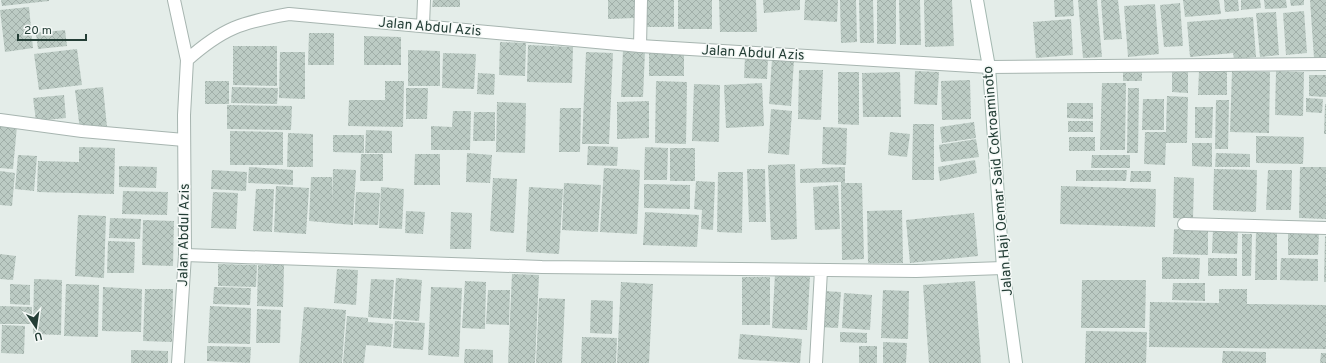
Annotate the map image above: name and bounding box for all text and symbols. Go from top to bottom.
street label: Jalan Abdul Azis [378,15,482,40]
scale bar [18,16,86,42]
text: 20 m [24,23,52,39]
street label: Jalan Abdul Azis [701,42,805,65]
street label: Jalan Haji Oemar Said Cokroaminoto [980,65,1017,296]
street label: Jalan Abdul Azis [175,183,194,287]
north arrow [16,307,56,347]
text: U [33,328,43,343]

